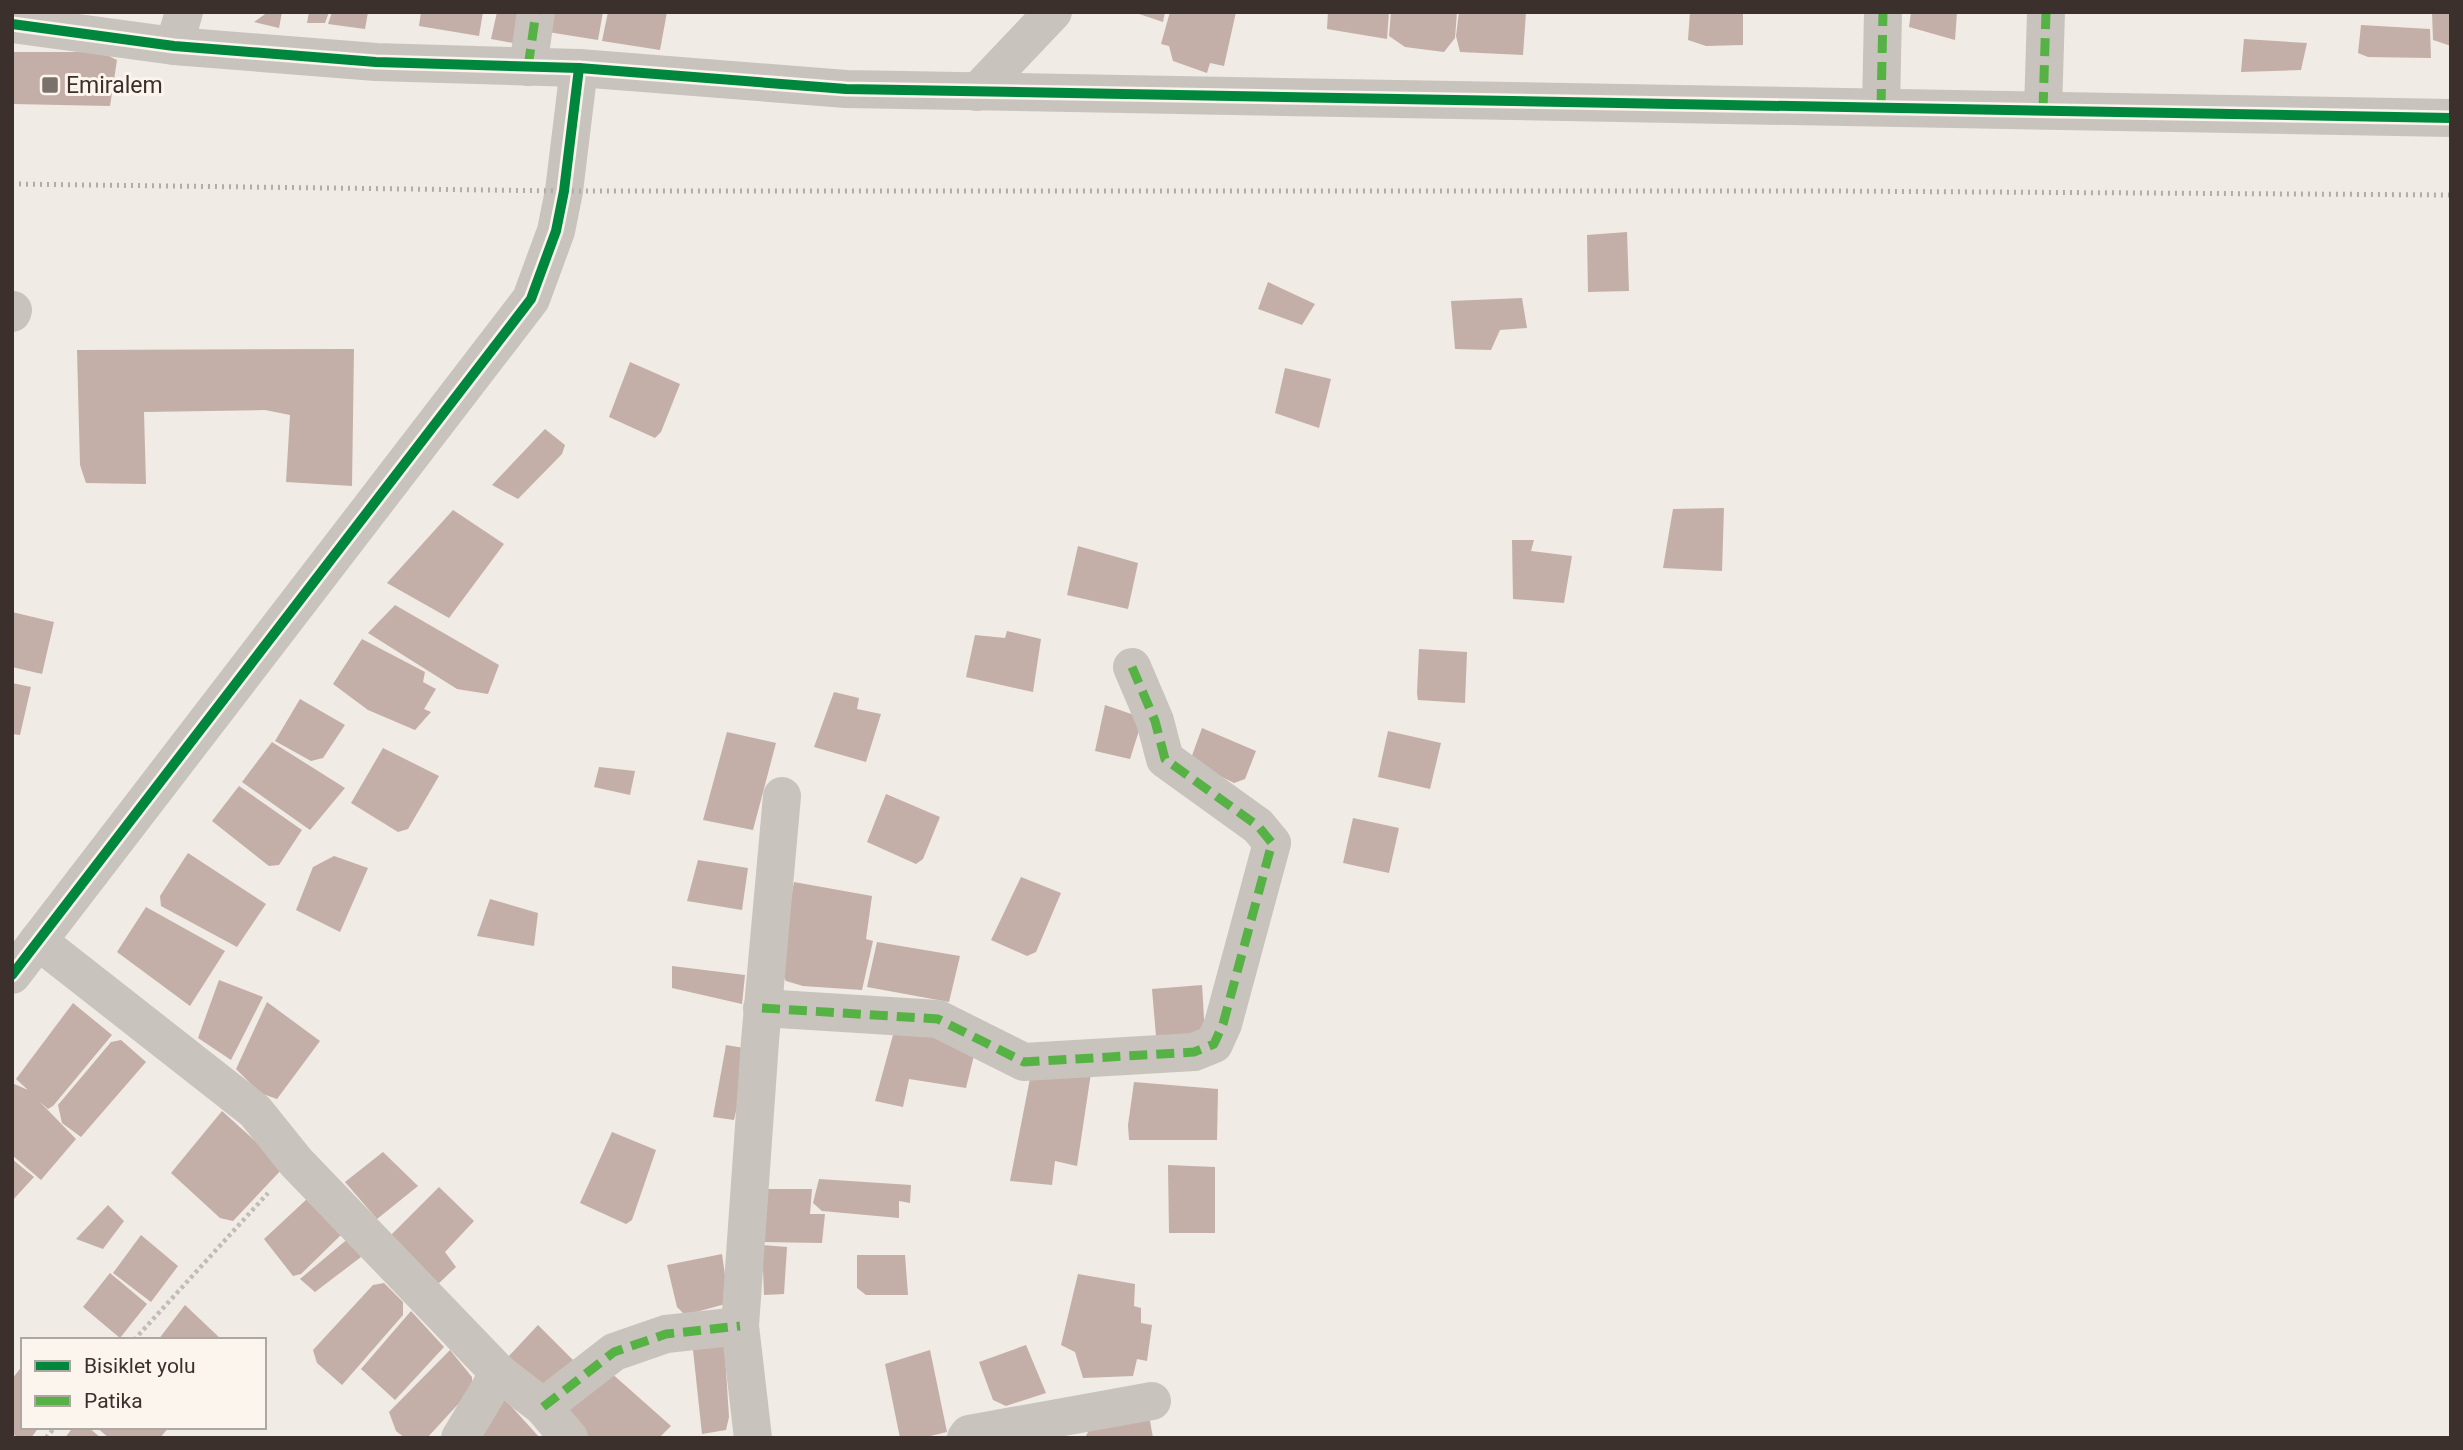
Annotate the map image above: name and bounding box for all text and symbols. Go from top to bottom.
place label: Emiralem [66,72,163,99]
marker: Emiralem [40,75,60,95]
legend [21,1338,266,1429]
text: Bisiklet yolu [84,1354,196,1378]
text: Patika [84,1389,143,1413]

